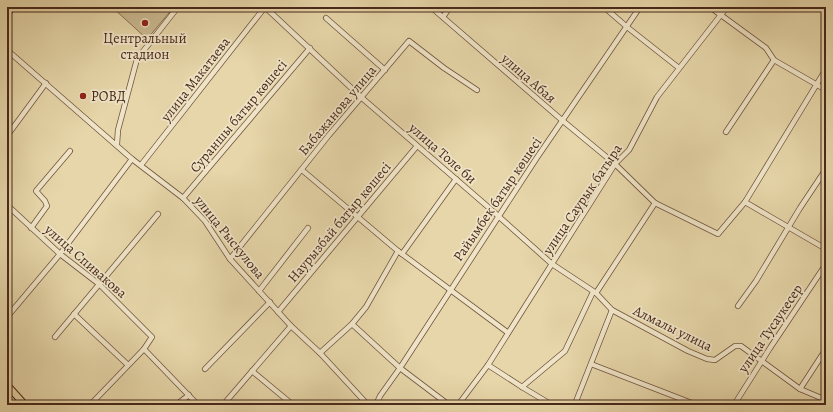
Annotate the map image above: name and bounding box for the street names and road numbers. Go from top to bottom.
street label: улица Макатаева [156,33,235,126]
street label: улица Абая [496,49,560,108]
street label: Сураншы батыр көшесі [185,56,291,177]
street label: Бабажанова улица [294,61,381,159]
street label: улица Толе би [404,118,481,188]
street label: Райымбек батыр көшесі [449,133,546,265]
street label: улица Саурык батыра [538,140,627,259]
street label: Наурызбай батыр көшесі [283,158,395,287]
street label: улица Рыскулова [189,191,270,283]
street label: улица Спивакова [40,220,131,303]
street label: улица Тусаукесер [733,280,807,377]
street label: Алмалы улица [629,301,716,356]

